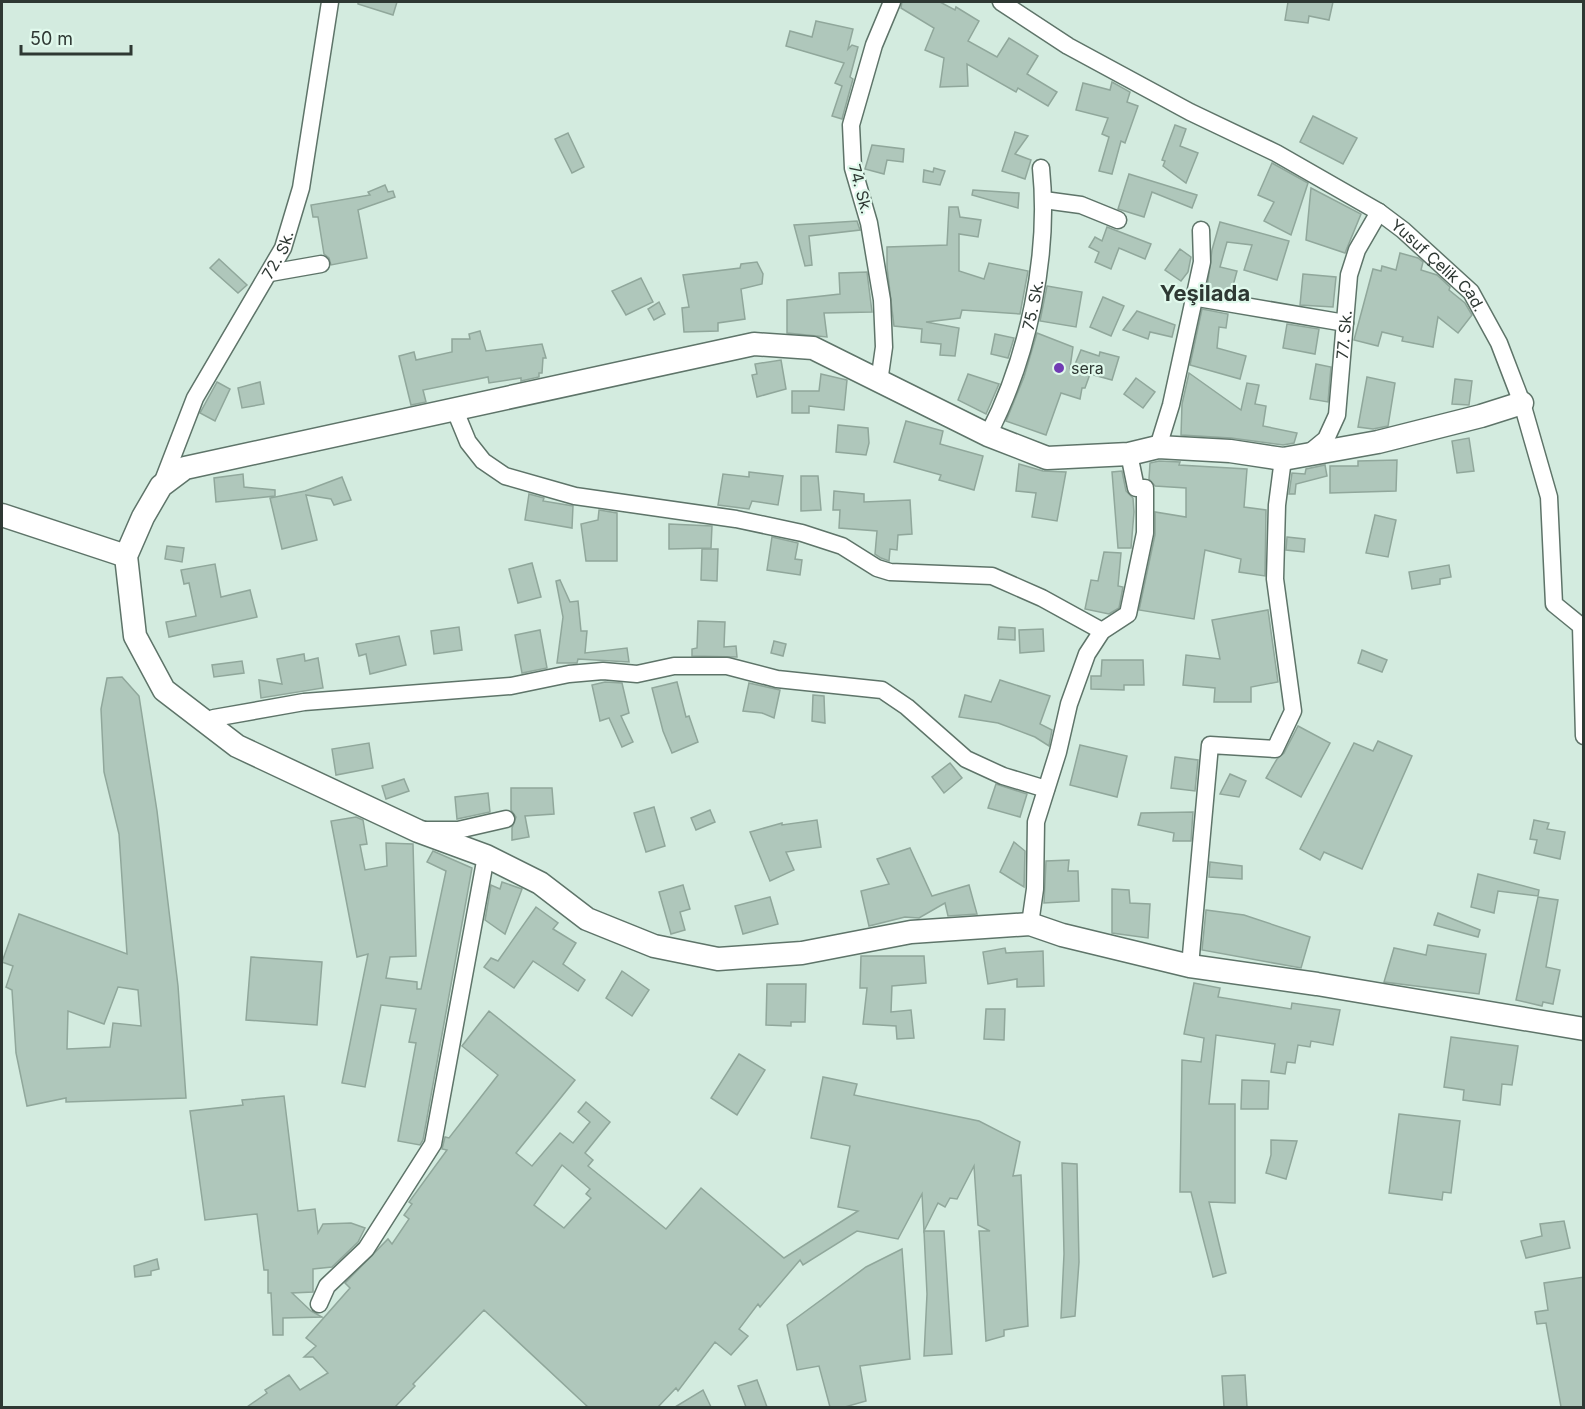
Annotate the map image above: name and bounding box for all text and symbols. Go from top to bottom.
scale bar [21,18,130,56]
text: 50 m [30,28,73,49]
street label: 74. Sk. [845,162,877,216]
street label: Yusuf Çelik Cad. [1387,215,1490,315]
street label: 72. Sk. [257,228,298,282]
street label: 75. Sk. [1018,278,1047,332]
district label: Yeşilada [1160,280,1250,306]
street label: 77. Sk. [1332,309,1356,360]
place label: sera [1071,358,1104,378]
marker: sera [1052,361,1066,375]

